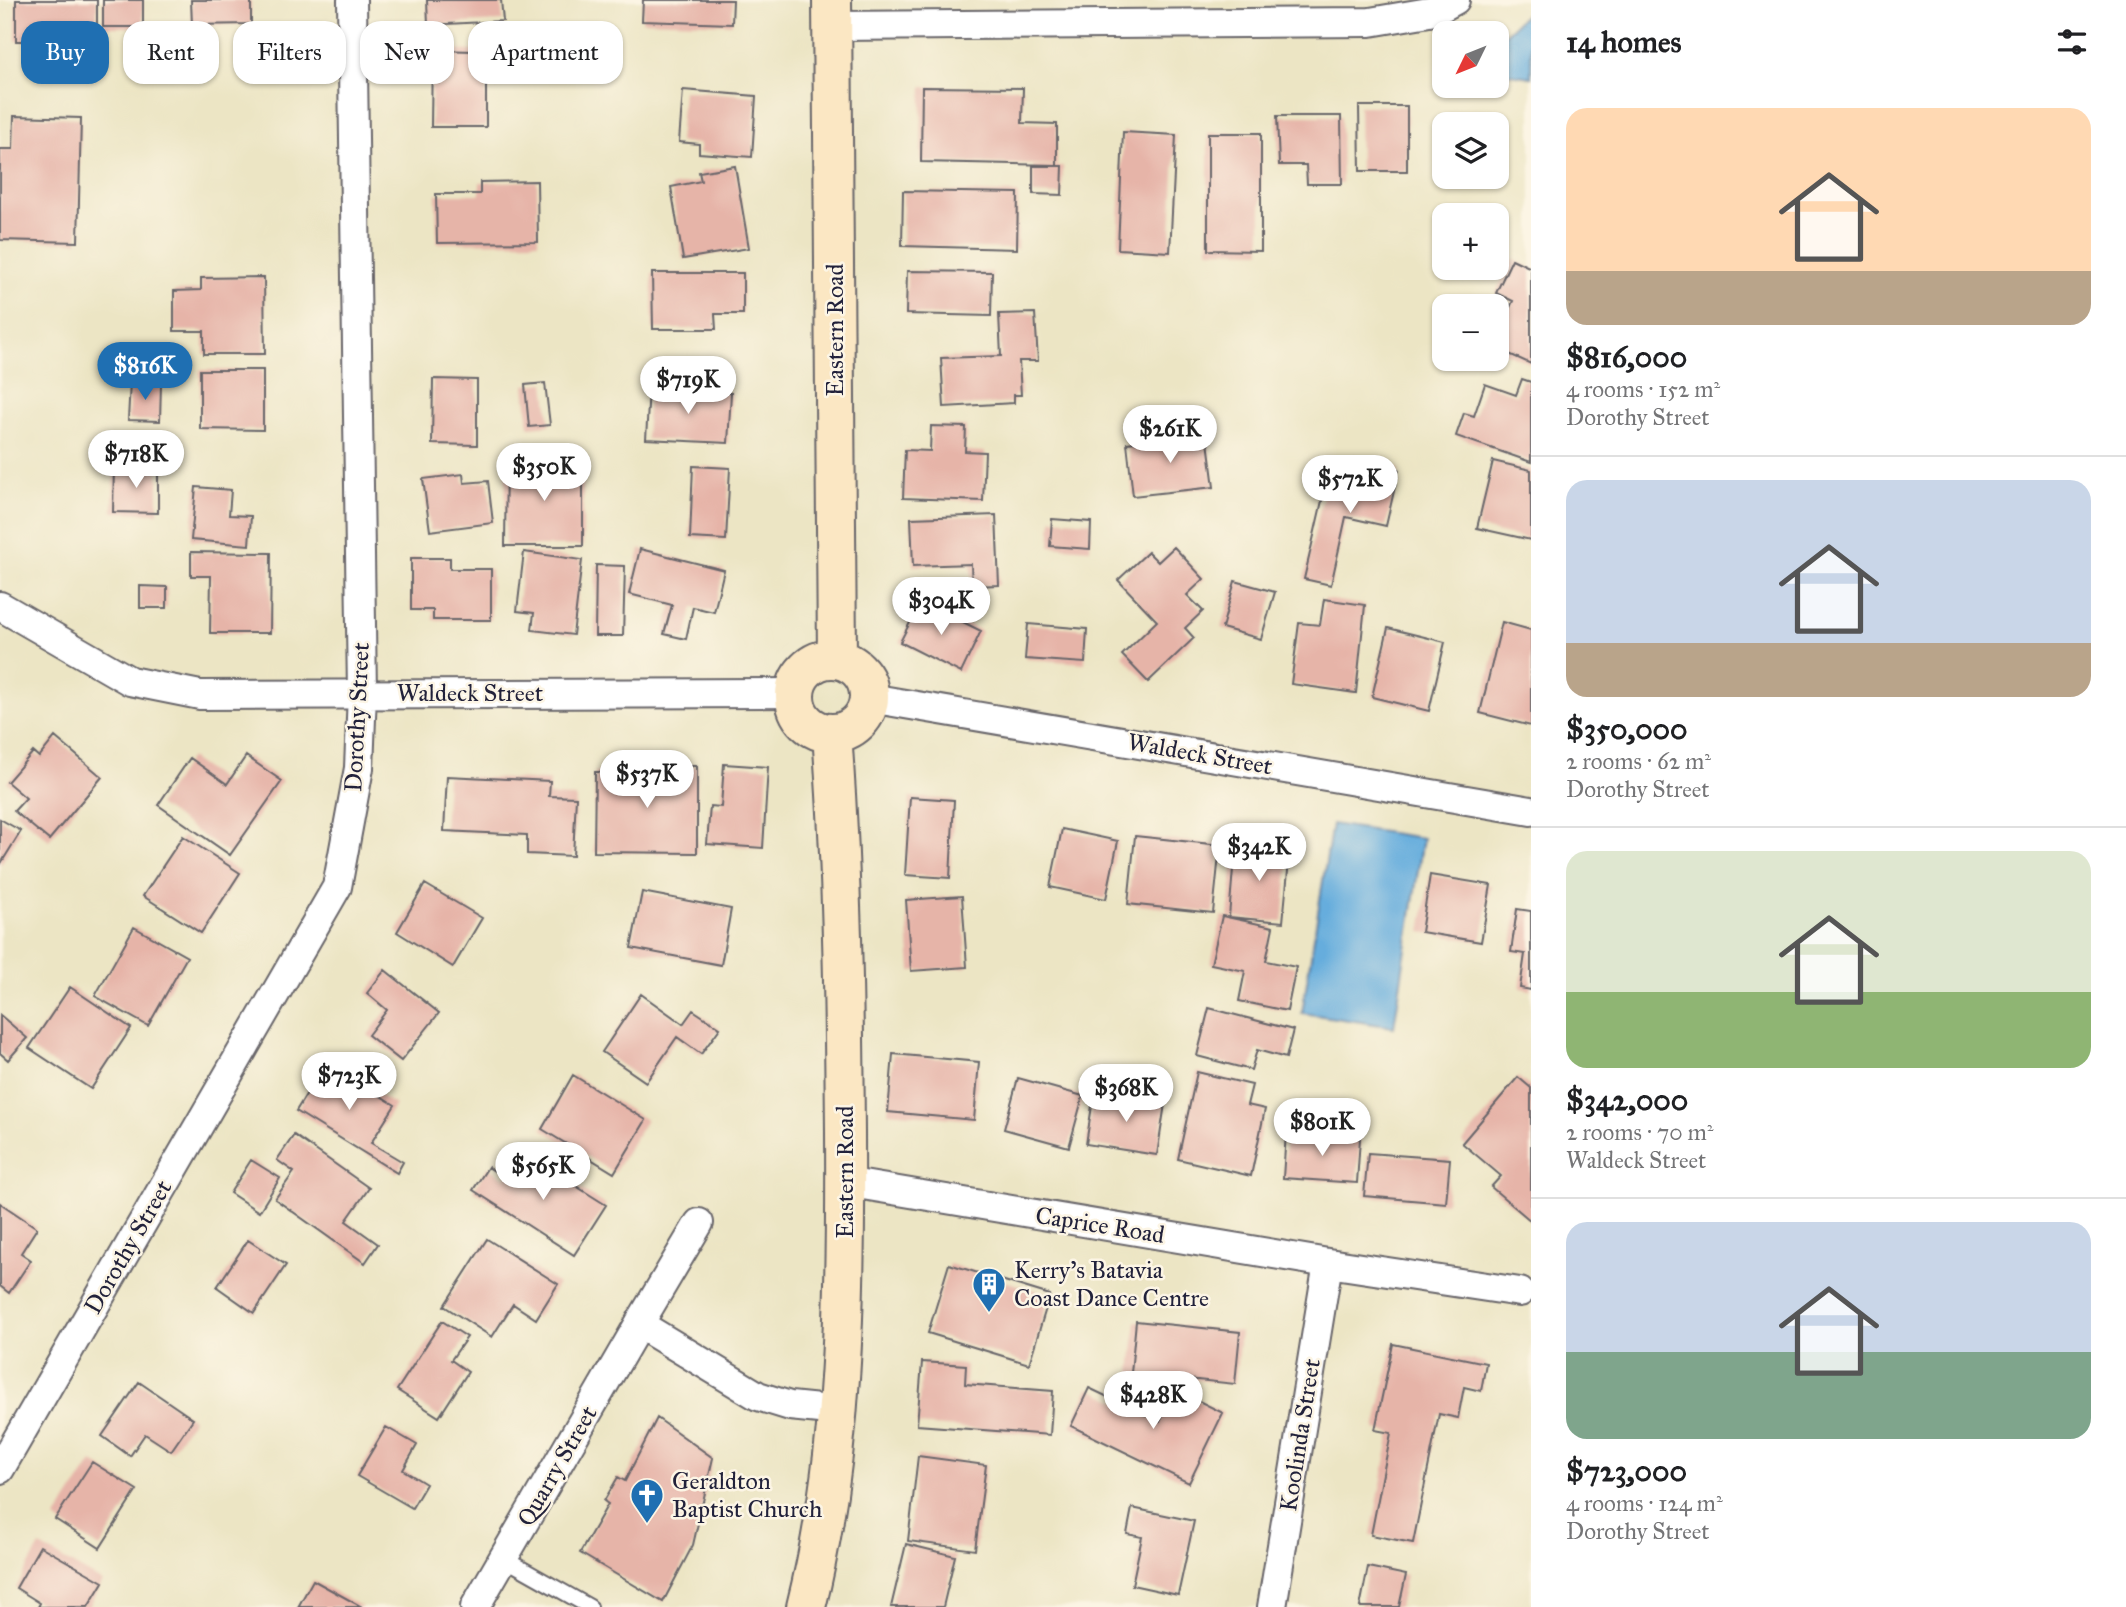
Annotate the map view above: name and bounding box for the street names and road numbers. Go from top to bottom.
street label: Eastern Road [820,264,850,396]
street label: Dorothy Street [338,641,376,793]
street label: Waldeck Street [397,678,544,708]
street label: Waldeck Street [1125,727,1275,782]
street label: Eastern Road [830,1106,860,1238]
street label: Dorothy Street [78,1174,179,1319]
street label: Caprice Road [1033,1200,1167,1250]
street label: Koolinda Street [1273,1356,1327,1513]
street label: Quarry Street [511,1400,604,1531]

